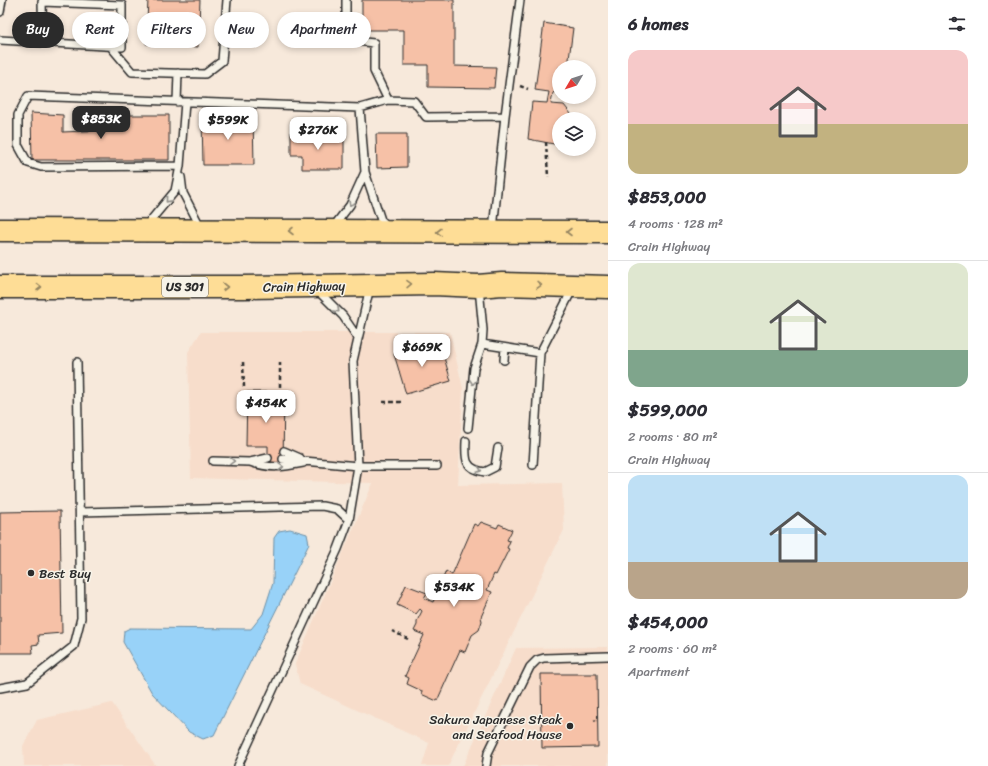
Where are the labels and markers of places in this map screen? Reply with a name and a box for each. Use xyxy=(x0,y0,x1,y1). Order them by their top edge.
pin: $853K xyxy=(73,106,129,140)
pin: $599K xyxy=(200,107,256,141)
pin: $276K xyxy=(290,117,346,151)
pin: $669K xyxy=(394,334,450,368)
pin: $454K xyxy=(238,390,294,424)
place label: Best Buy xyxy=(39,562,91,585)
marker: Best Buy xyxy=(26,568,36,578)
pin: $534K xyxy=(426,574,482,608)
place label: Sakura Japanese Steak and Seafood House xyxy=(429,708,562,746)
marker: Sakura Japanese Steak and Seafood House xyxy=(565,721,575,731)

